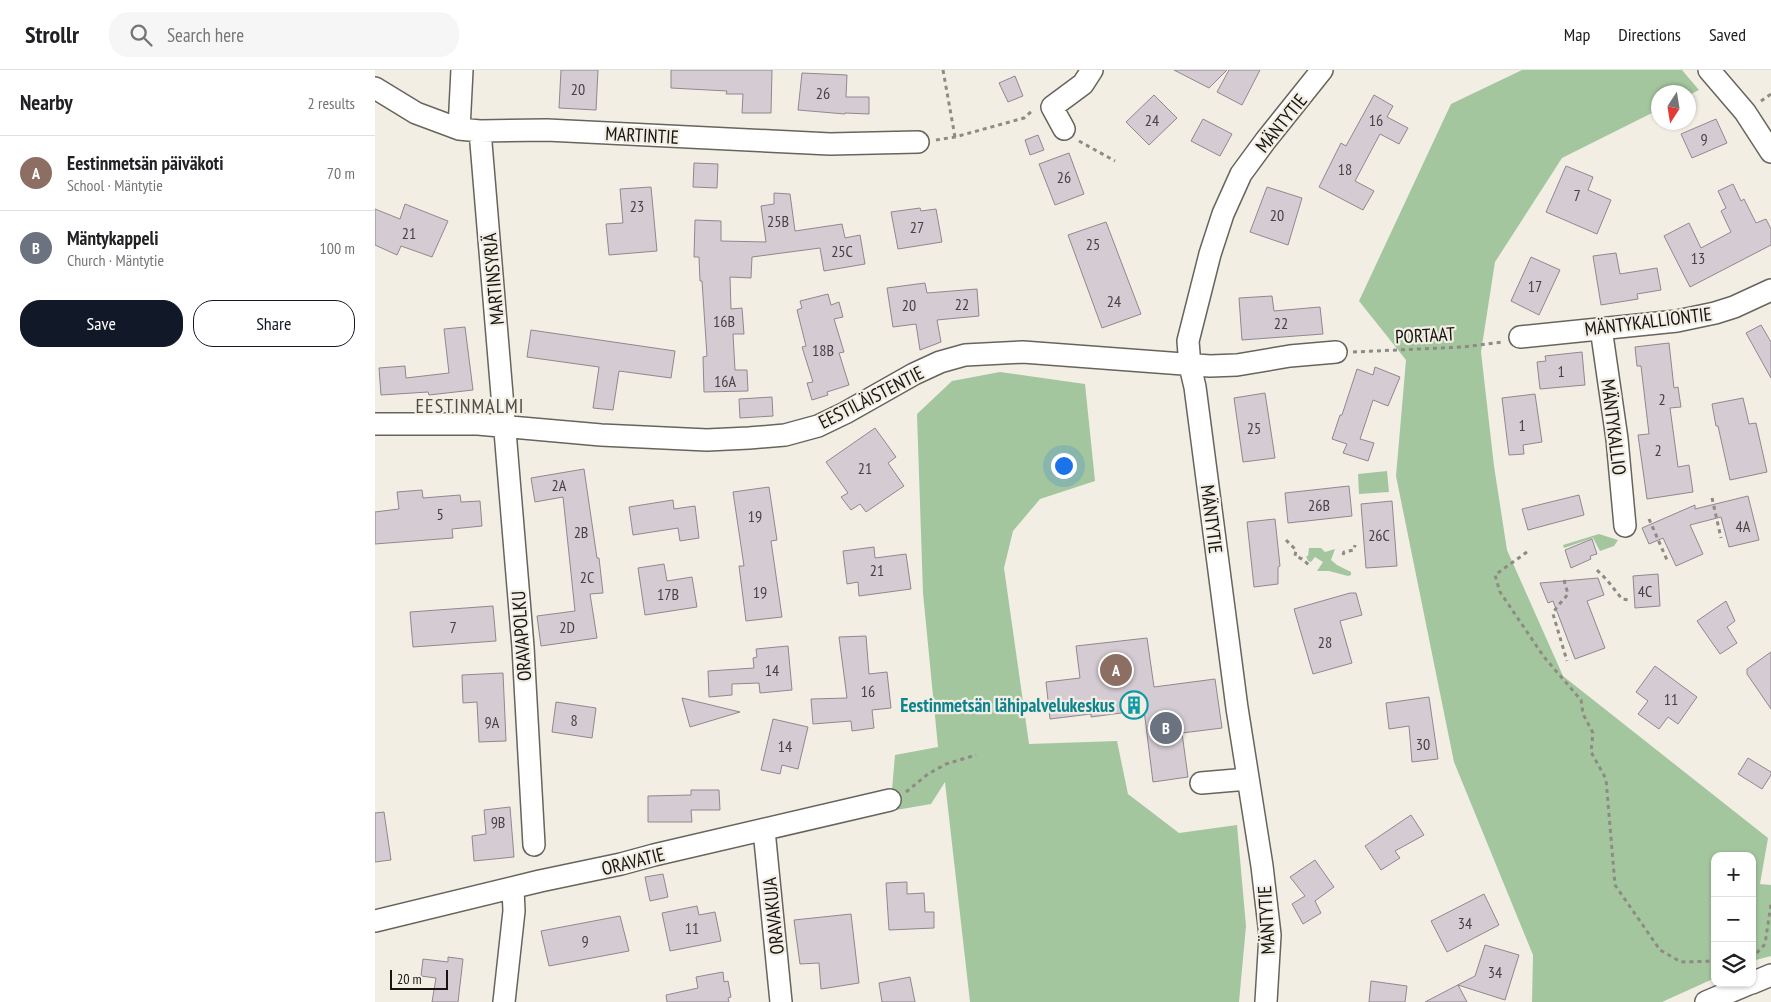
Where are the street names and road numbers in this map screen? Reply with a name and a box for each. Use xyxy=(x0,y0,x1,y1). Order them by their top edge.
street label: MÄNTYTIE xyxy=(1250,89,1312,157)
street label: MARTINTIE xyxy=(605,121,679,149)
street label: MARTINSYRJÄ xyxy=(477,232,509,326)
street label: MÄNTYKALLIONTIE xyxy=(1583,301,1713,341)
street label: PORTAAT xyxy=(1394,321,1456,349)
street label: EESTILÄISTENTIE xyxy=(814,360,928,434)
street label: MÄNTYKALLIO xyxy=(1596,378,1632,476)
street label: MÄNTYTIE xyxy=(1196,483,1228,555)
street label: ORAVAPOLKU xyxy=(506,590,536,682)
street label: ORAVATIE xyxy=(599,842,667,880)
street label: ORAVAKUJA xyxy=(757,876,789,956)
street label: MÄNTYTIE xyxy=(1252,885,1280,955)

